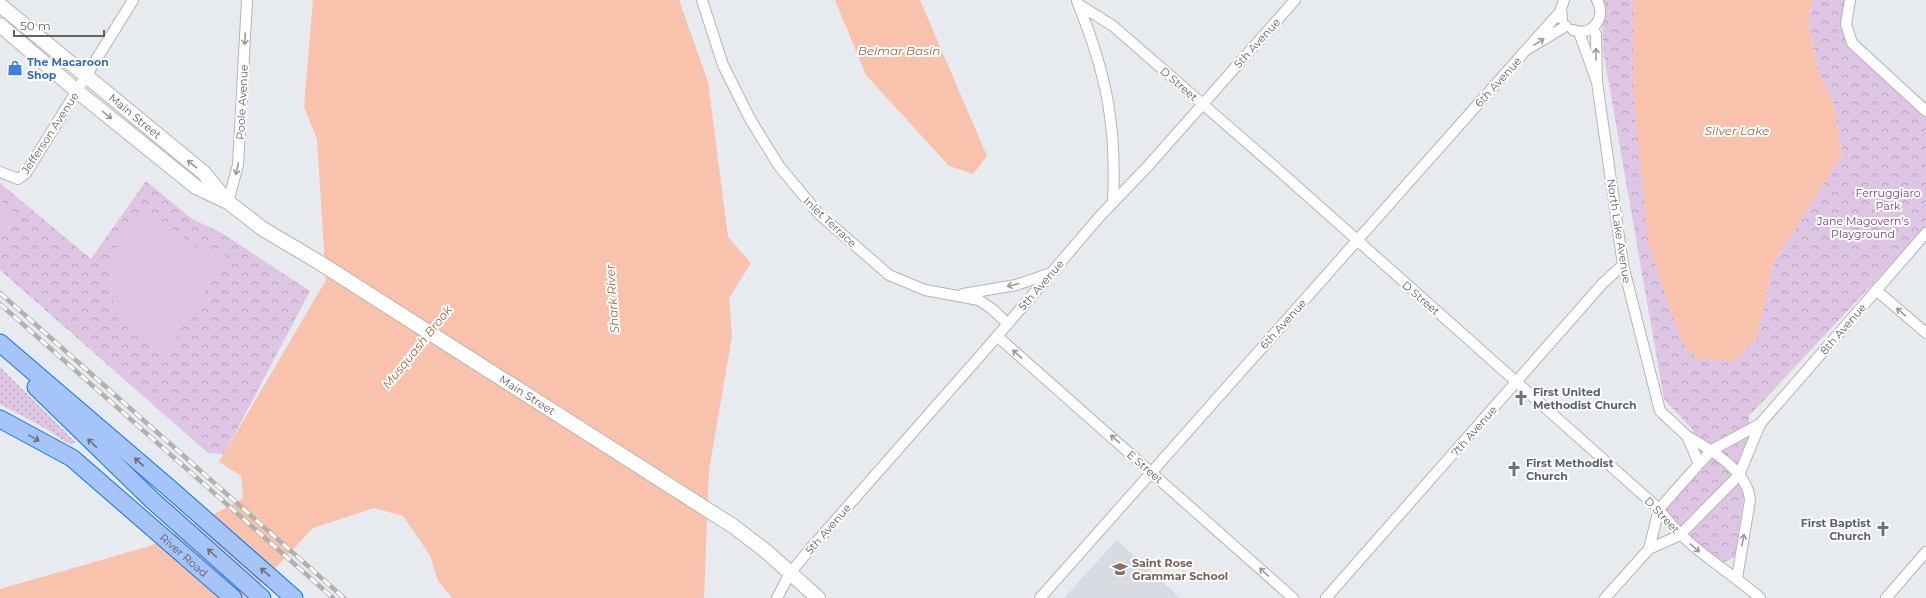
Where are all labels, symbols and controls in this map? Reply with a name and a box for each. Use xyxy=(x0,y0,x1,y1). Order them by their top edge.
scale bar xyxy=(14,12,104,38)
street label: 5th Avenue xyxy=(1231,15,1283,71)
text: 50 m xyxy=(20,18,51,33)
one-way arrow xyxy=(241,32,249,45)
one-way arrow xyxy=(1533,38,1545,46)
water label: Belmar Basin xyxy=(858,43,940,58)
one-way arrow xyxy=(1593,48,1600,61)
street label: 6th Avenue xyxy=(1472,54,1525,110)
place label: The Macaroon Shop xyxy=(27,55,109,82)
shop icon: The Macaroon Shop xyxy=(6,59,24,77)
street label: Poole Avenue xyxy=(233,64,251,140)
street label: D Street xyxy=(1157,64,1201,104)
street label: Jefferson Avenue xyxy=(18,89,82,177)
street label: Main Street xyxy=(106,91,164,142)
one-way arrow xyxy=(102,111,113,120)
water label: Silver Lake xyxy=(1705,123,1769,138)
one-way arrow xyxy=(186,159,197,168)
one-way arrow xyxy=(232,162,240,175)
street label: North Lake Avenue xyxy=(1604,178,1634,285)
park label: Ferruggiaro Park xyxy=(1855,186,1921,213)
street label: Inlet Terrace xyxy=(801,194,860,250)
park label: Jane Magovern's Playground xyxy=(1816,214,1910,241)
street label: 5th Avenue xyxy=(1015,257,1067,313)
water label: Shark River xyxy=(602,264,622,334)
street label: D Street xyxy=(1399,278,1443,318)
one-way arrow xyxy=(1007,282,1020,289)
street label: 6th Avenue xyxy=(1257,296,1310,352)
street label: 8th Avenue xyxy=(1817,300,1869,357)
water label: Musquash Brook xyxy=(379,302,456,392)
one-way arrow xyxy=(1896,307,1907,316)
one-way arrow xyxy=(1012,349,1022,358)
street label: Main Street xyxy=(497,372,558,418)
place label: First United Methodist Church xyxy=(1533,385,1637,412)
church icon: First United Methodist Church xyxy=(1512,389,1530,407)
street label: 7th Avenue xyxy=(1448,403,1500,459)
one-way arrow xyxy=(28,434,40,442)
one-way arrow xyxy=(1109,435,1120,444)
one-way arrow xyxy=(87,438,97,448)
street label: E Street xyxy=(1124,447,1166,487)
place label: First Methodist Church xyxy=(1526,456,1614,483)
one-way arrow xyxy=(133,457,144,466)
church icon: First Methodist Church xyxy=(1505,460,1523,478)
street label: D Street xyxy=(1641,494,1683,537)
street label: 5th Avenue xyxy=(802,501,854,557)
place label: First Baptist Church xyxy=(1801,516,1871,543)
church icon: First Baptist Church xyxy=(1874,520,1892,538)
street label: River Road xyxy=(157,530,211,580)
one-way arrow xyxy=(1739,534,1747,547)
one-way arrow xyxy=(1690,543,1700,552)
one-way arrow xyxy=(207,549,218,558)
place label: Saint Rose Grammar School xyxy=(1132,556,1228,583)
school or university icon: Saint Rose Grammar School xyxy=(1111,560,1129,578)
one-way arrow xyxy=(1259,567,1269,577)
one-way arrow xyxy=(259,568,270,577)

